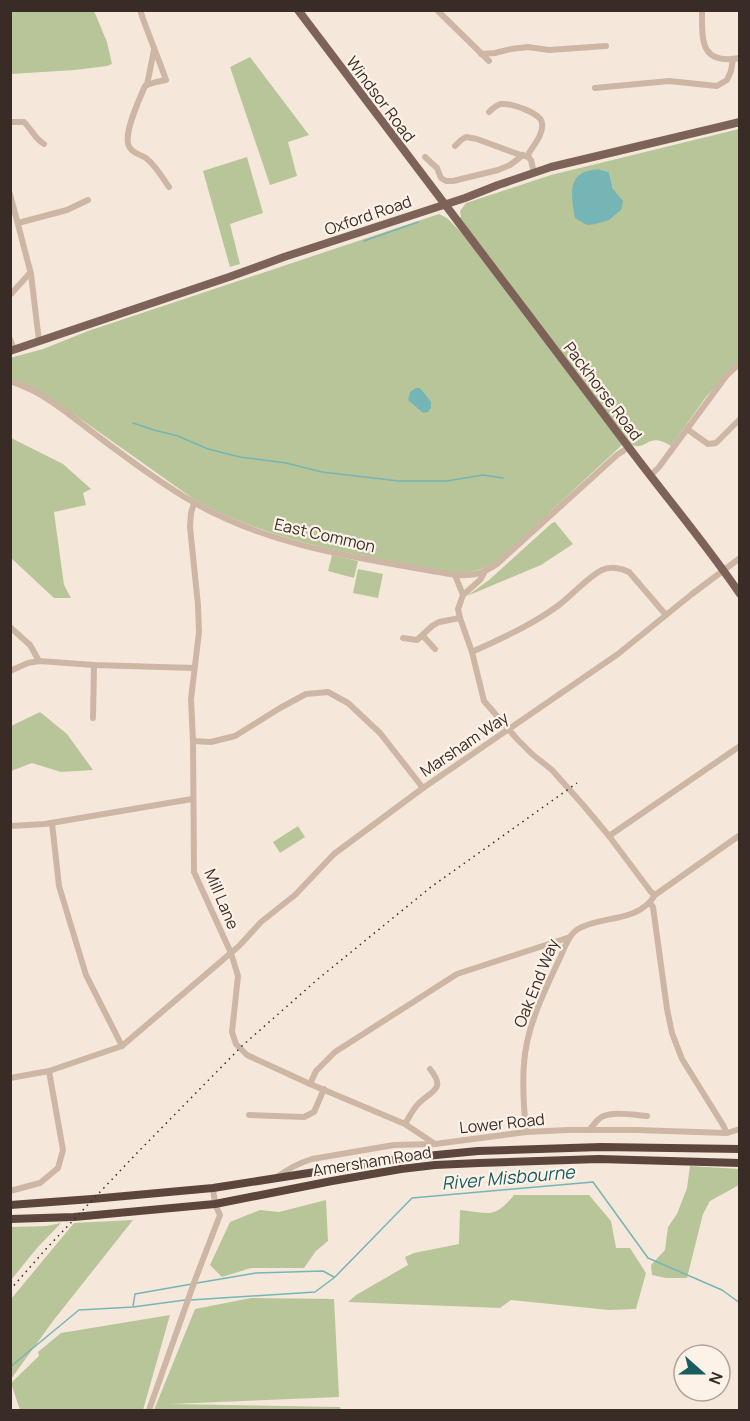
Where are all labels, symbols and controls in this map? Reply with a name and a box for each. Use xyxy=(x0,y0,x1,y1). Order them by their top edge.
street label: Windsor Road xyxy=(341,52,421,146)
street label: Oxford Road xyxy=(322,190,414,240)
street label: Packhorse Road xyxy=(559,337,647,445)
street label: East Common xyxy=(272,513,378,557)
street label: Marsham Way xyxy=(415,706,513,782)
street label: Mill Lane xyxy=(199,865,245,933)
street label: Oak End Way xyxy=(508,935,564,1031)
street label: Lower Road xyxy=(458,1108,546,1138)
street label: Amersham Road xyxy=(311,1141,433,1181)
water label: River Misbourne xyxy=(441,1159,577,1195)
north arrow xyxy=(672,1343,732,1403)
text: N xyxy=(704,1369,728,1388)

